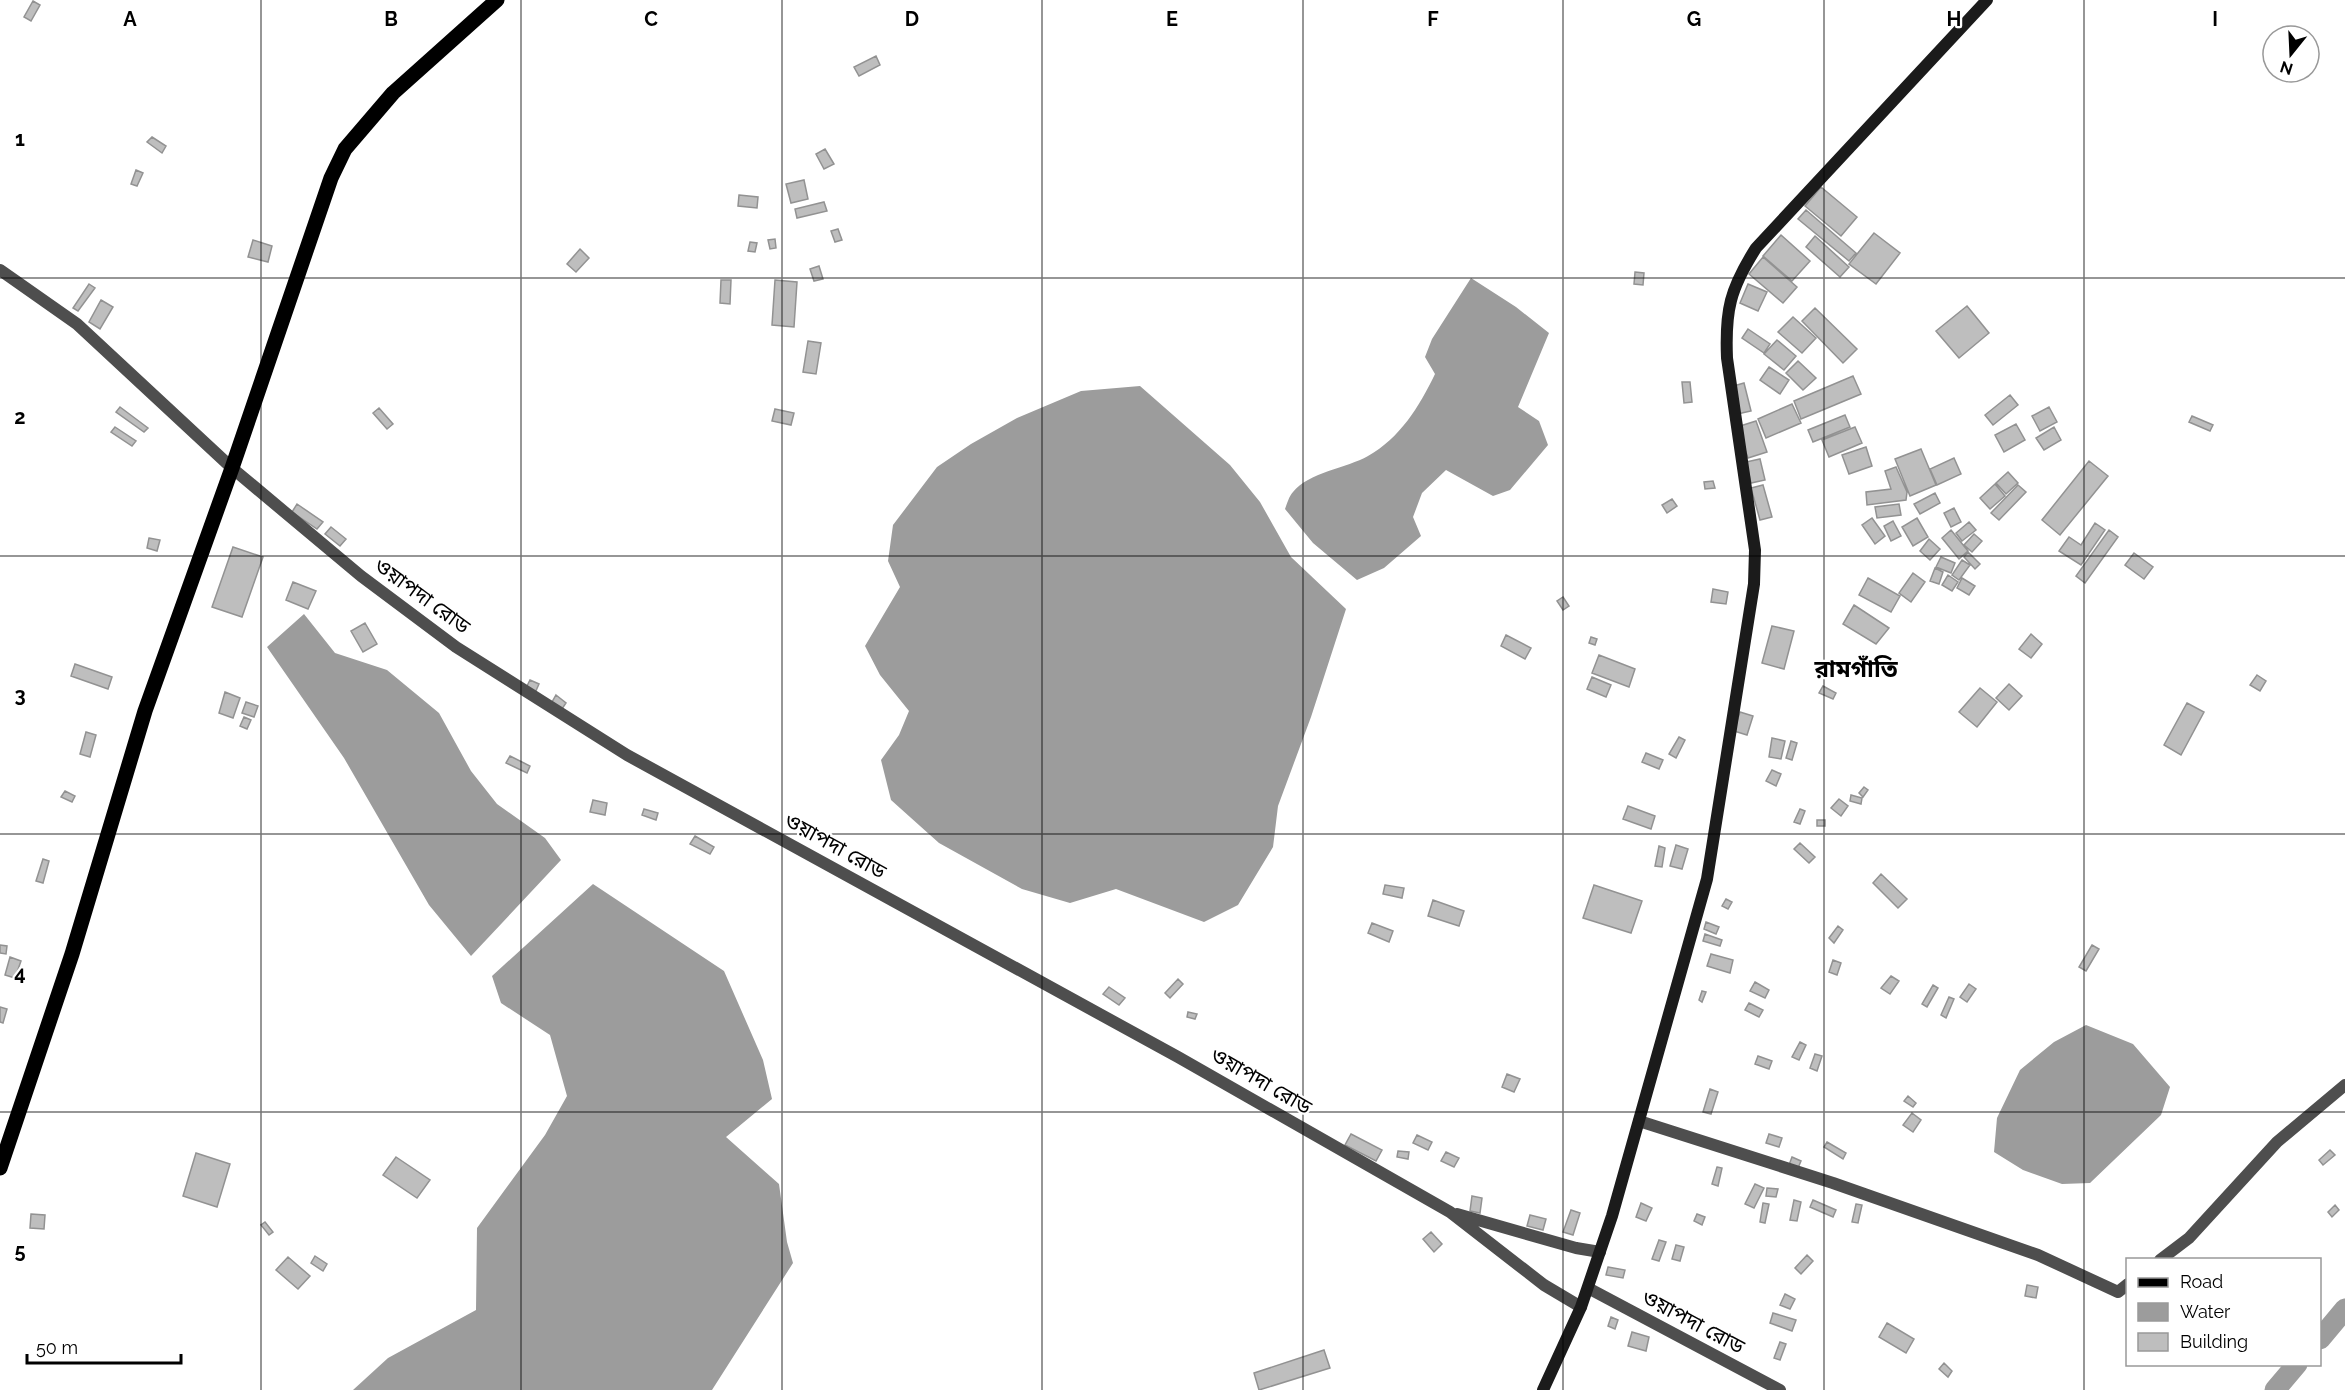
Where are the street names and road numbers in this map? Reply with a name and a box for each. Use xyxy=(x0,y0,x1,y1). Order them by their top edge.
street label: ওয়াপদা রোড xyxy=(369,552,476,639)
street label: ওয়াপদা রোড xyxy=(780,807,891,884)
street label: ওয়াপদা রোড xyxy=(1206,1042,1317,1120)
street label: ওয়াপদা রোড xyxy=(1638,1284,1750,1359)

